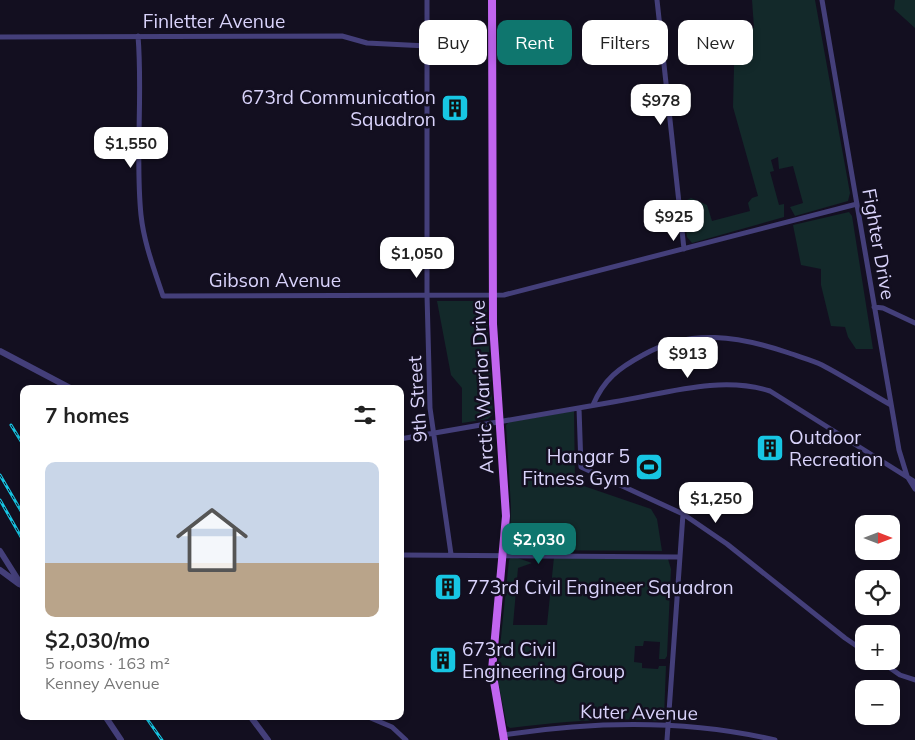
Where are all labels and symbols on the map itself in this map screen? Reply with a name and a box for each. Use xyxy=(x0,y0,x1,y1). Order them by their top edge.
street label: Finletter Avenue xyxy=(143,9,285,33)
pin: $978 xyxy=(631,84,691,126)
place label: 673rd Communication Squadron xyxy=(242,85,436,131)
building icon: 673rd Communication Squadron xyxy=(440,93,470,123)
pin: $1,550 xyxy=(90,126,172,169)
street label: Fighter Drive xyxy=(857,187,901,301)
pin: $925 xyxy=(644,200,704,242)
pin: $1,050 xyxy=(376,236,458,279)
street label: Gibson Avenue xyxy=(209,268,341,292)
street label: Arctic Warrior Drive xyxy=(465,299,499,475)
pin: $913 xyxy=(658,336,718,379)
street label: 9th Street xyxy=(402,355,432,443)
place label: Outdoor Recreation xyxy=(789,425,883,471)
building icon: Outdoor Recreation xyxy=(755,433,785,463)
place label: Hangar 5 Fitness Gym xyxy=(522,444,630,490)
sports icon: Hangar 5 Fitness Gym xyxy=(634,452,664,482)
pin: $1,250 xyxy=(675,482,757,524)
north arrow xyxy=(855,515,900,560)
pin: $2,030 xyxy=(498,522,580,565)
building icon: 773rd Civil Engineer Squadron xyxy=(433,572,463,602)
place label: 773rd Civil Engineer Squadron xyxy=(467,575,734,599)
place label: 673rd Civil Engineering Group xyxy=(462,637,625,683)
building icon: 673rd Civil Engineering Group xyxy=(428,645,458,675)
street label: Kuter Avenue xyxy=(580,699,698,725)

